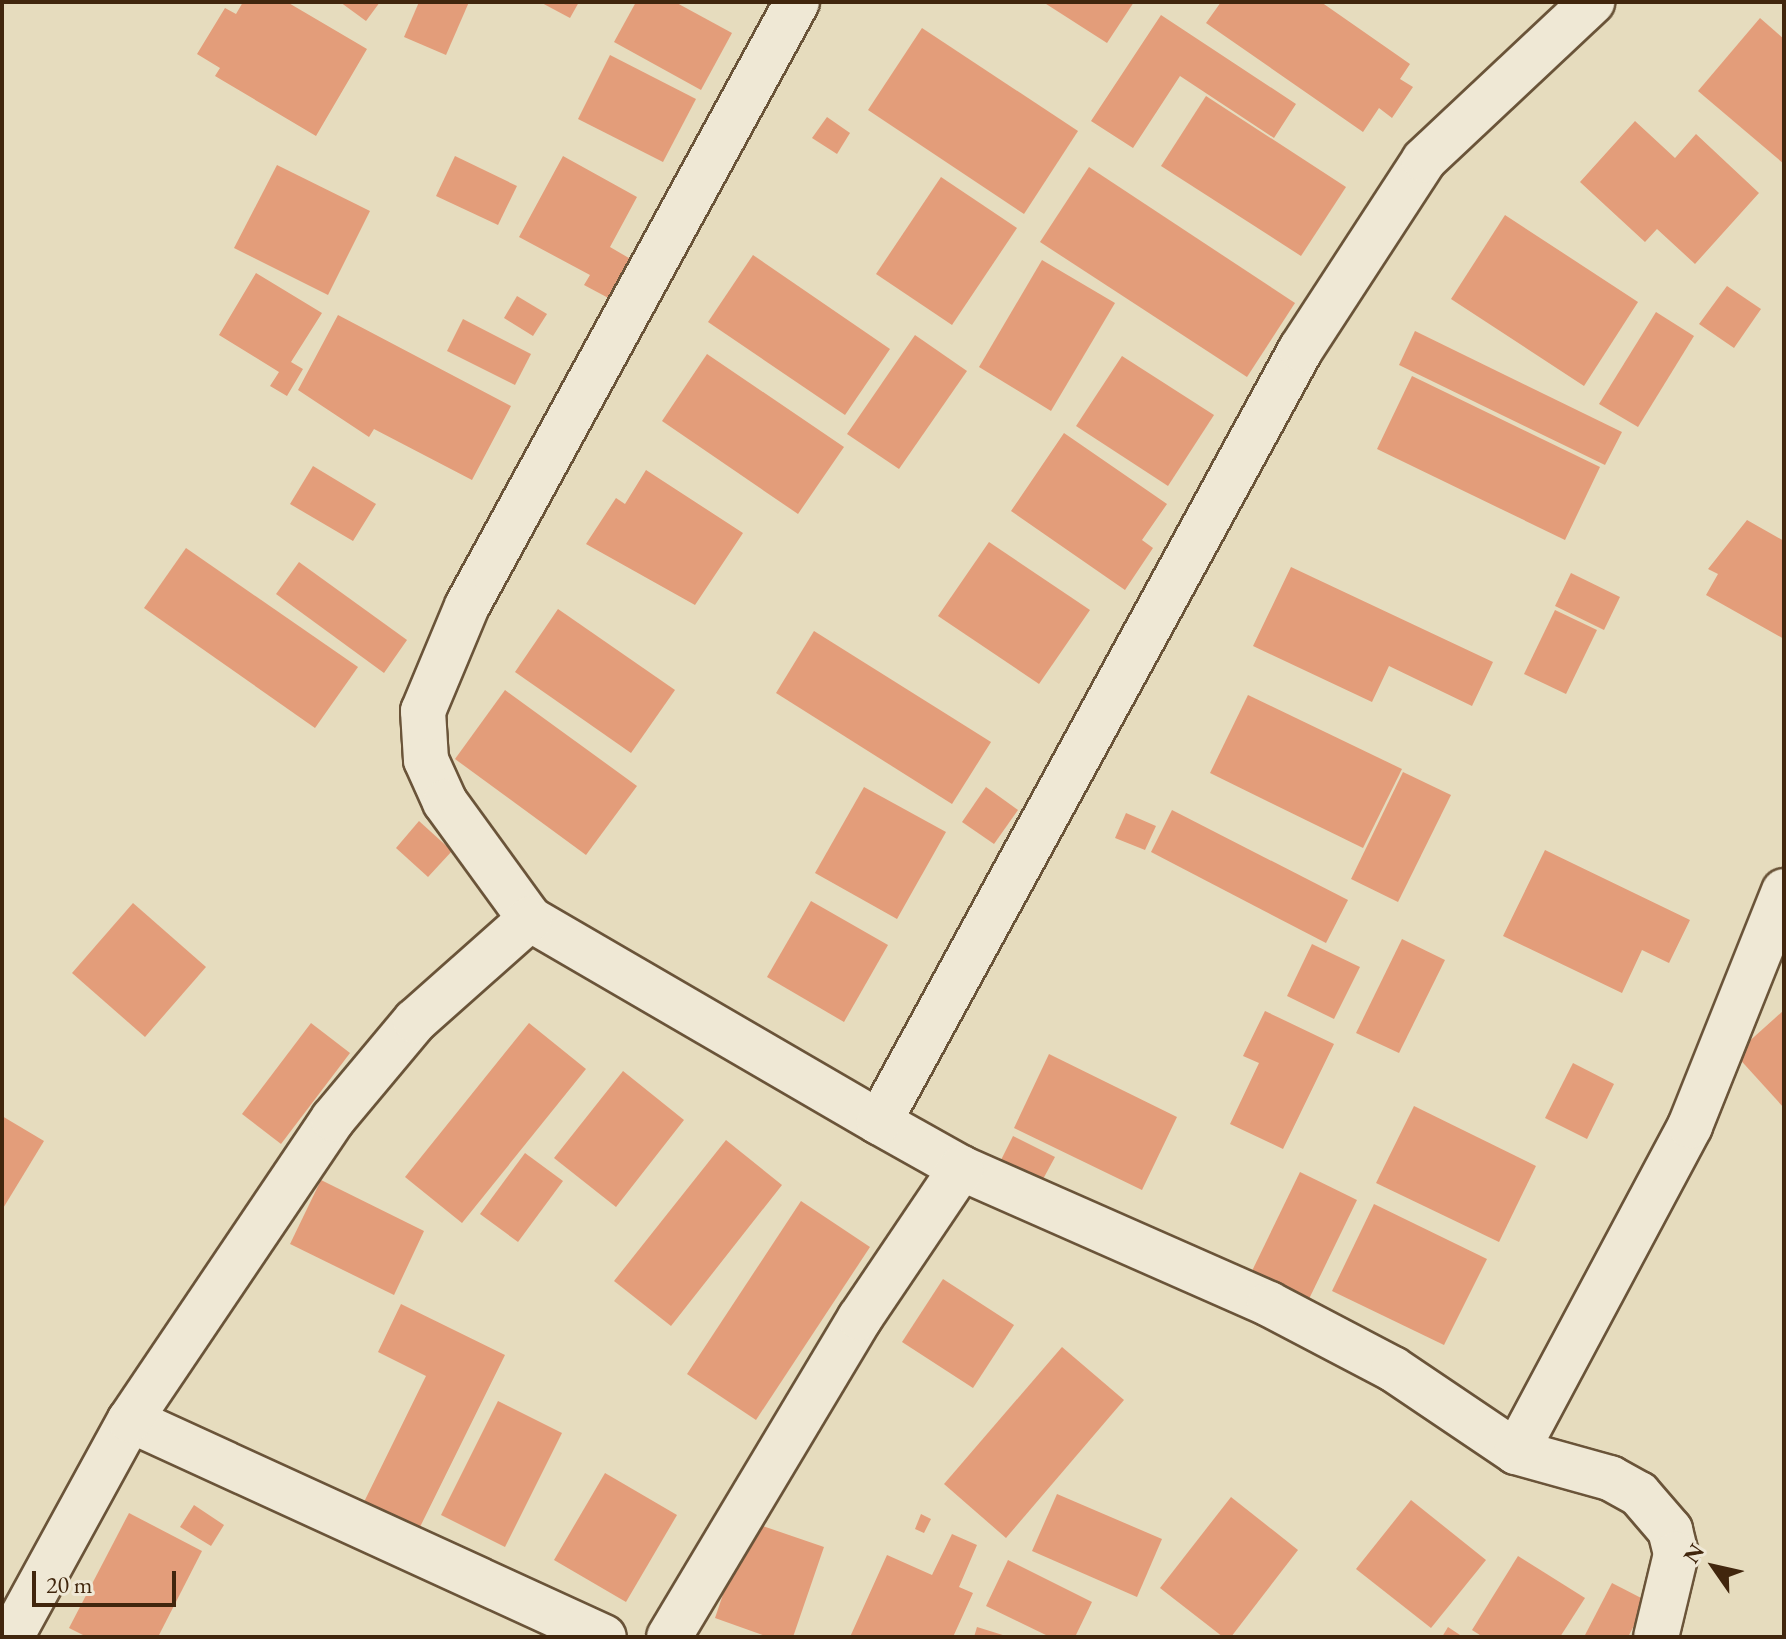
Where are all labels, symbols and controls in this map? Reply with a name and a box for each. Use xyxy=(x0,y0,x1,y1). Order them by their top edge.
north arrow xyxy=(1674,1527,1754,1607)
text: N xyxy=(1677,1538,1711,1569)
scale bar xyxy=(36,1555,180,1605)
text: 20 m xyxy=(46,1569,93,1600)

